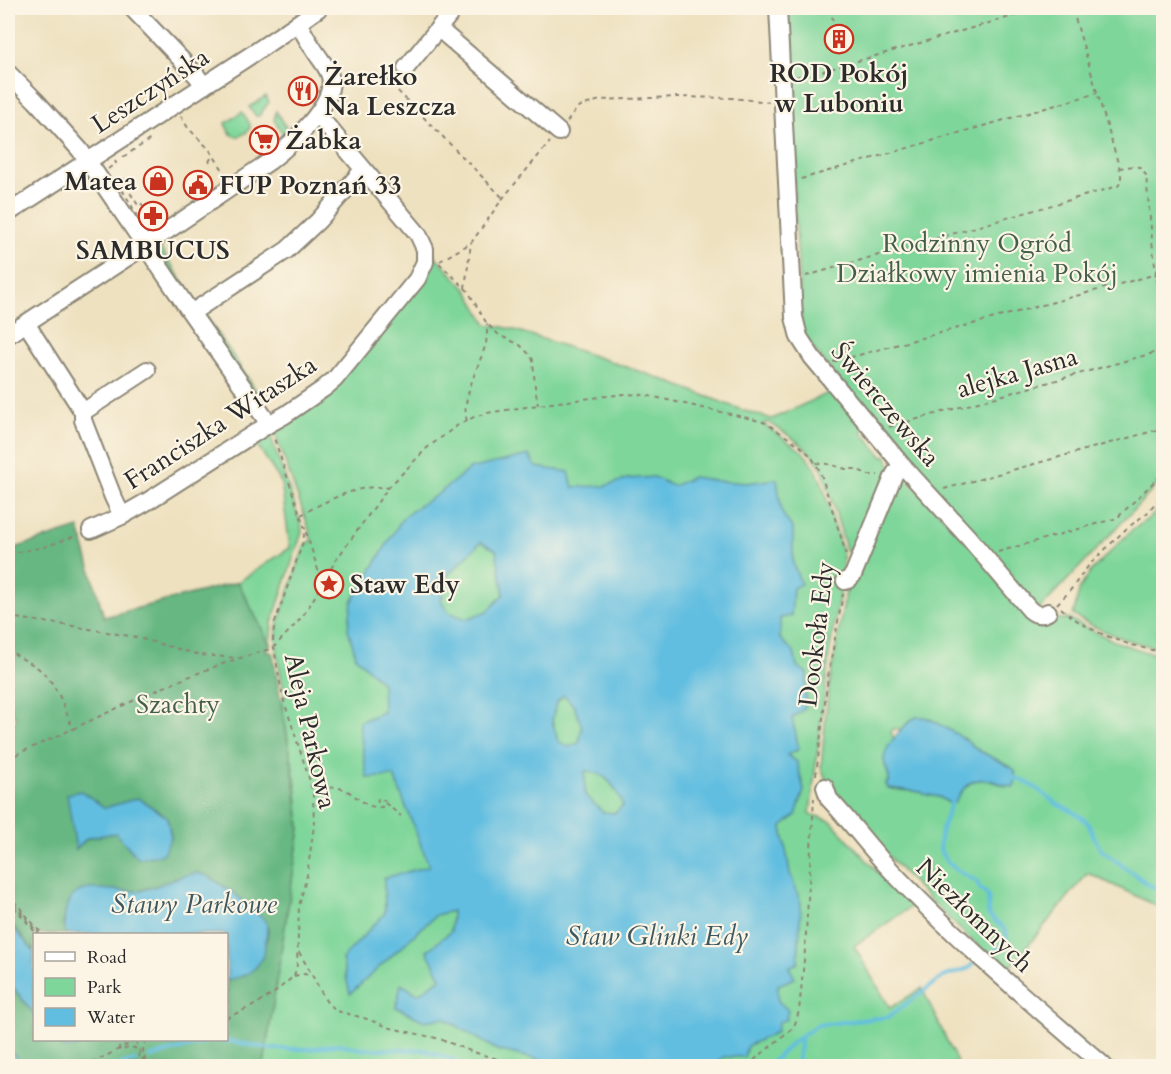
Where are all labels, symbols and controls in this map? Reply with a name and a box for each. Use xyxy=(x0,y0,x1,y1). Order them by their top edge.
building icon: ROD Pokój w Luboniu xyxy=(823,23,855,55)
street label: Leszczyńska xyxy=(85,39,216,142)
place label: ROD Pokój w Luboniu xyxy=(769,56,909,121)
place label: Żarełko Na Leszcza xyxy=(324,59,456,124)
restaurant icon: Żarełko Na Leszcza xyxy=(287,75,319,107)
place label: Żabka xyxy=(285,123,362,158)
supermarket icon: Żabka xyxy=(248,124,280,156)
place label: Matea xyxy=(64,164,137,199)
shop icon: Matea xyxy=(142,165,174,197)
place label: FUP Poznań 33 xyxy=(219,168,402,203)
public building icon: FUP Poznań 33 xyxy=(182,169,214,201)
pharmacy icon: SAMBUCUS xyxy=(137,200,169,232)
park label: Rodzinny Ogród Działkowy imienia Pokój xyxy=(836,226,1118,291)
place label: SAMBUCUS xyxy=(76,233,230,268)
street label: Świerczewska xyxy=(823,335,948,474)
street label: alejka Jasna xyxy=(953,339,1081,406)
street label: Franciszka Witaszka xyxy=(117,347,323,498)
street label: Dookoła Edy xyxy=(790,559,843,709)
place label: Staw Edy xyxy=(350,567,460,602)
place icon: Staw Edy xyxy=(313,568,345,600)
street label: Aleja Parkowa xyxy=(276,650,345,812)
park label: Szachty xyxy=(136,687,220,722)
street label: Niezłomnych xyxy=(908,850,1041,980)
water label: Stawy Parkowe xyxy=(111,886,278,923)
water label: Staw Glinki Edy xyxy=(566,918,748,955)
legend xyxy=(33,933,228,1041)
text: Road xyxy=(87,945,127,970)
text: Park xyxy=(87,975,122,1000)
text: Water xyxy=(86,1005,136,1030)

